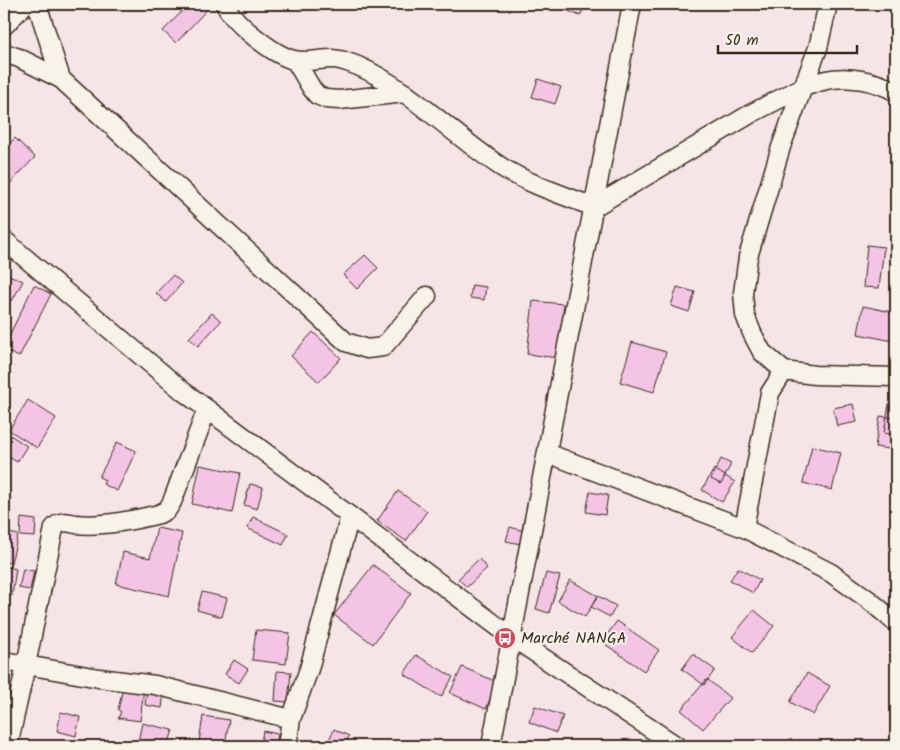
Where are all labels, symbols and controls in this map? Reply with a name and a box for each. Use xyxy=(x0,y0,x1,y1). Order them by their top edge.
scale bar xyxy=(718,22,856,54)
text: 50 m xyxy=(725,29,759,53)
bus stop icon: Marché NANGA xyxy=(493,626,517,650)
place label: Marché NANGA xyxy=(521,626,627,651)

